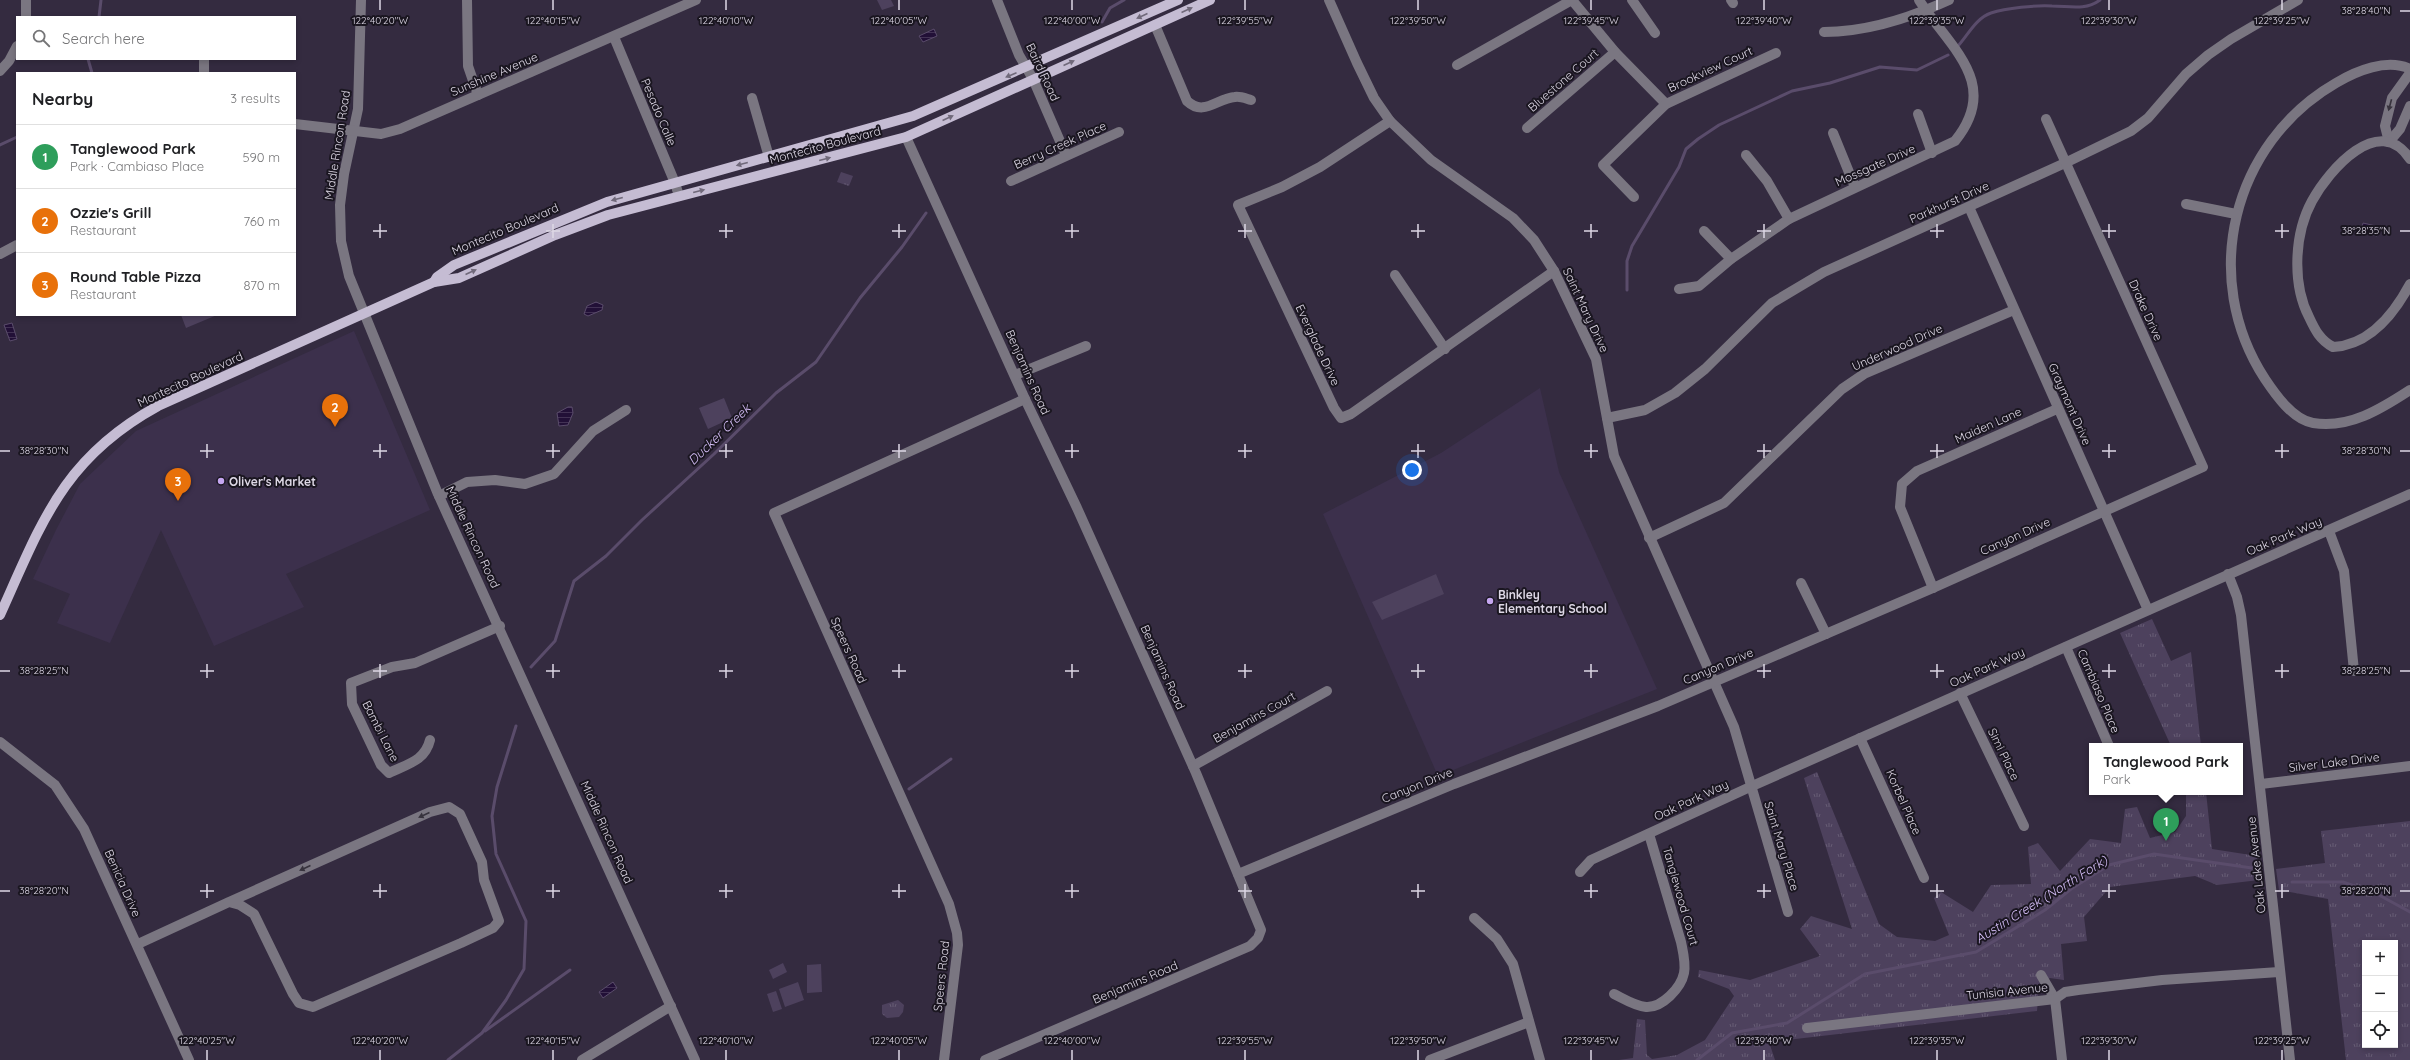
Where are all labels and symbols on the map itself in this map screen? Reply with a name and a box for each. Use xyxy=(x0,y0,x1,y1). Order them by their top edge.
text: 38°28'40"N xyxy=(2341,4,2391,17)
one-way arrow xyxy=(1182,7,1193,13)
one-way arrow xyxy=(1137,13,1148,19)
text: 122°40'20"W xyxy=(352,14,408,27)
text: 122°40'15"W xyxy=(526,14,580,27)
text: 122°40'10"W xyxy=(699,14,754,27)
text: 122°40'05"W xyxy=(871,14,927,27)
text: 122°40'00"W xyxy=(1044,14,1101,27)
text: 122°39'55"W xyxy=(1217,14,1273,27)
text: 122°39'50"W xyxy=(1390,14,1446,27)
text: 122°39'45"W xyxy=(1563,14,1619,27)
text: 122°39'40"W xyxy=(1736,14,1792,27)
text: 122°39'35"W xyxy=(1909,14,1965,27)
text: 122°39'30"W xyxy=(2081,14,2137,27)
text: 122°39'25"W xyxy=(2254,14,2310,27)
street label: Baird Road xyxy=(1023,41,1063,103)
street label: Brookview Court xyxy=(1665,43,1755,95)
street label: Bluestone Court xyxy=(1525,45,1601,115)
street label: Sunshine Avenue xyxy=(448,49,540,99)
one-way arrow xyxy=(1063,60,1074,66)
one-way arrow xyxy=(1005,71,1017,78)
street label: Pesado Calle xyxy=(638,76,680,148)
street label: Middle Rincon Road xyxy=(321,89,353,201)
one-way arrow xyxy=(2387,99,2393,111)
one-way arrow xyxy=(942,115,953,121)
street label: Berry Creek Place xyxy=(1011,118,1109,172)
street label: Montecito Boulevard xyxy=(768,123,882,167)
street label: Mossgate Drive xyxy=(1833,141,1918,189)
one-way arrow xyxy=(819,156,831,162)
one-way arrow xyxy=(736,162,749,168)
street label: Parkhurst Drive xyxy=(1907,178,1991,226)
one-way arrow xyxy=(693,188,705,194)
one-way arrow xyxy=(611,196,623,202)
street label: Montecito Boulevard xyxy=(449,200,561,258)
text: 38°28'35"N xyxy=(2342,224,2390,237)
street label: Saint Mary Drive xyxy=(1560,265,1612,355)
one-way arrow xyxy=(466,269,478,275)
street label: Drake Drive xyxy=(2126,277,2166,343)
street label: Everglade Drive xyxy=(1293,302,1343,388)
street label: Underwood Drive xyxy=(1849,320,1945,374)
street label: Benjamins Road xyxy=(1003,327,1053,417)
street label: Montecito Boulevard xyxy=(135,348,245,410)
street label: Graymont Drive xyxy=(2045,361,2095,448)
pin: 2 xyxy=(322,394,348,427)
water label: Ducker Creek xyxy=(684,399,754,468)
street label: Maiden Lane xyxy=(1952,404,2024,446)
text: 38°28'30"N xyxy=(19,444,69,457)
text: 38°28'30"N xyxy=(2341,444,2391,457)
your location xyxy=(1402,460,1422,480)
pin: 3 xyxy=(165,468,191,501)
place label: Oliver's Market xyxy=(229,474,316,489)
marker: Oliver's Market xyxy=(216,476,226,486)
street label: Middle Rincon Road xyxy=(443,484,503,590)
street label: Oak Park Way xyxy=(2244,513,2324,559)
street label: Canyon Drive xyxy=(1978,514,2053,558)
place label: Binkley Elementary School xyxy=(1498,587,1607,616)
marker: Binkley Elementary School xyxy=(1485,596,1495,606)
street label: Speers Road xyxy=(828,615,870,685)
street label: Benjamins Road xyxy=(1138,622,1188,712)
street label: Canyon Drive xyxy=(1681,644,1756,688)
street label: Oak Park Way xyxy=(1947,644,2027,690)
street label: Cambiaso Place xyxy=(2075,647,2123,735)
text: 38°28'25"N xyxy=(20,664,68,677)
text: 38°28'25"N xyxy=(2342,664,2390,677)
street label: Benjamins Court xyxy=(1210,688,1298,746)
street label: Bambi Lane xyxy=(359,698,403,764)
street label: Simi Place xyxy=(1985,725,2023,783)
street label: Silver Lake Drive xyxy=(2288,749,2381,775)
street label: Canyon Drive xyxy=(1379,764,1455,806)
street label: Korbel Place xyxy=(1883,767,1925,837)
street label: Oak Park Way xyxy=(1651,776,1731,824)
street label: Middle Rincon Road xyxy=(578,778,636,886)
street label: Saint Mary Place xyxy=(1761,799,1803,893)
pin: 1 xyxy=(2153,808,2179,841)
one-way arrow xyxy=(418,812,430,818)
street label: Oak Lake Avenue xyxy=(2243,816,2269,914)
street label: Tanglewood Court xyxy=(1660,845,1702,947)
street label: Benicia Drive xyxy=(101,847,145,919)
water label: Austin Creek (North Fork) xyxy=(1972,851,2111,946)
one-way arrow xyxy=(300,865,311,871)
text: 38°28'20"N xyxy=(19,884,69,897)
text: 38°28'20"N xyxy=(2341,884,2391,897)
street label: Speers Road xyxy=(930,940,952,1012)
street label: Benjamins Road xyxy=(1090,957,1180,1007)
street label: Tunisia Avenue xyxy=(1965,979,2049,1003)
text: 122°40'25"W xyxy=(179,1034,235,1047)
text: 122°40'20"W xyxy=(352,1034,408,1047)
text: 122°40'15"W xyxy=(526,1034,580,1047)
text: 122°40'10"W xyxy=(699,1034,754,1047)
text: 122°40'05"W xyxy=(871,1034,927,1047)
text: 122°40'00"W xyxy=(1044,1034,1101,1047)
text: 122°39'55"W xyxy=(1217,1034,1273,1047)
text: 122°39'50"W xyxy=(1390,1034,1446,1047)
text: 122°39'45"W xyxy=(1563,1034,1619,1047)
text: 122°39'40"W xyxy=(1736,1034,1792,1047)
text: 122°39'35"W xyxy=(1909,1034,1965,1047)
text: 122°39'30"W xyxy=(2081,1034,2137,1047)
text: 122°39'25"W xyxy=(2254,1034,2310,1047)

